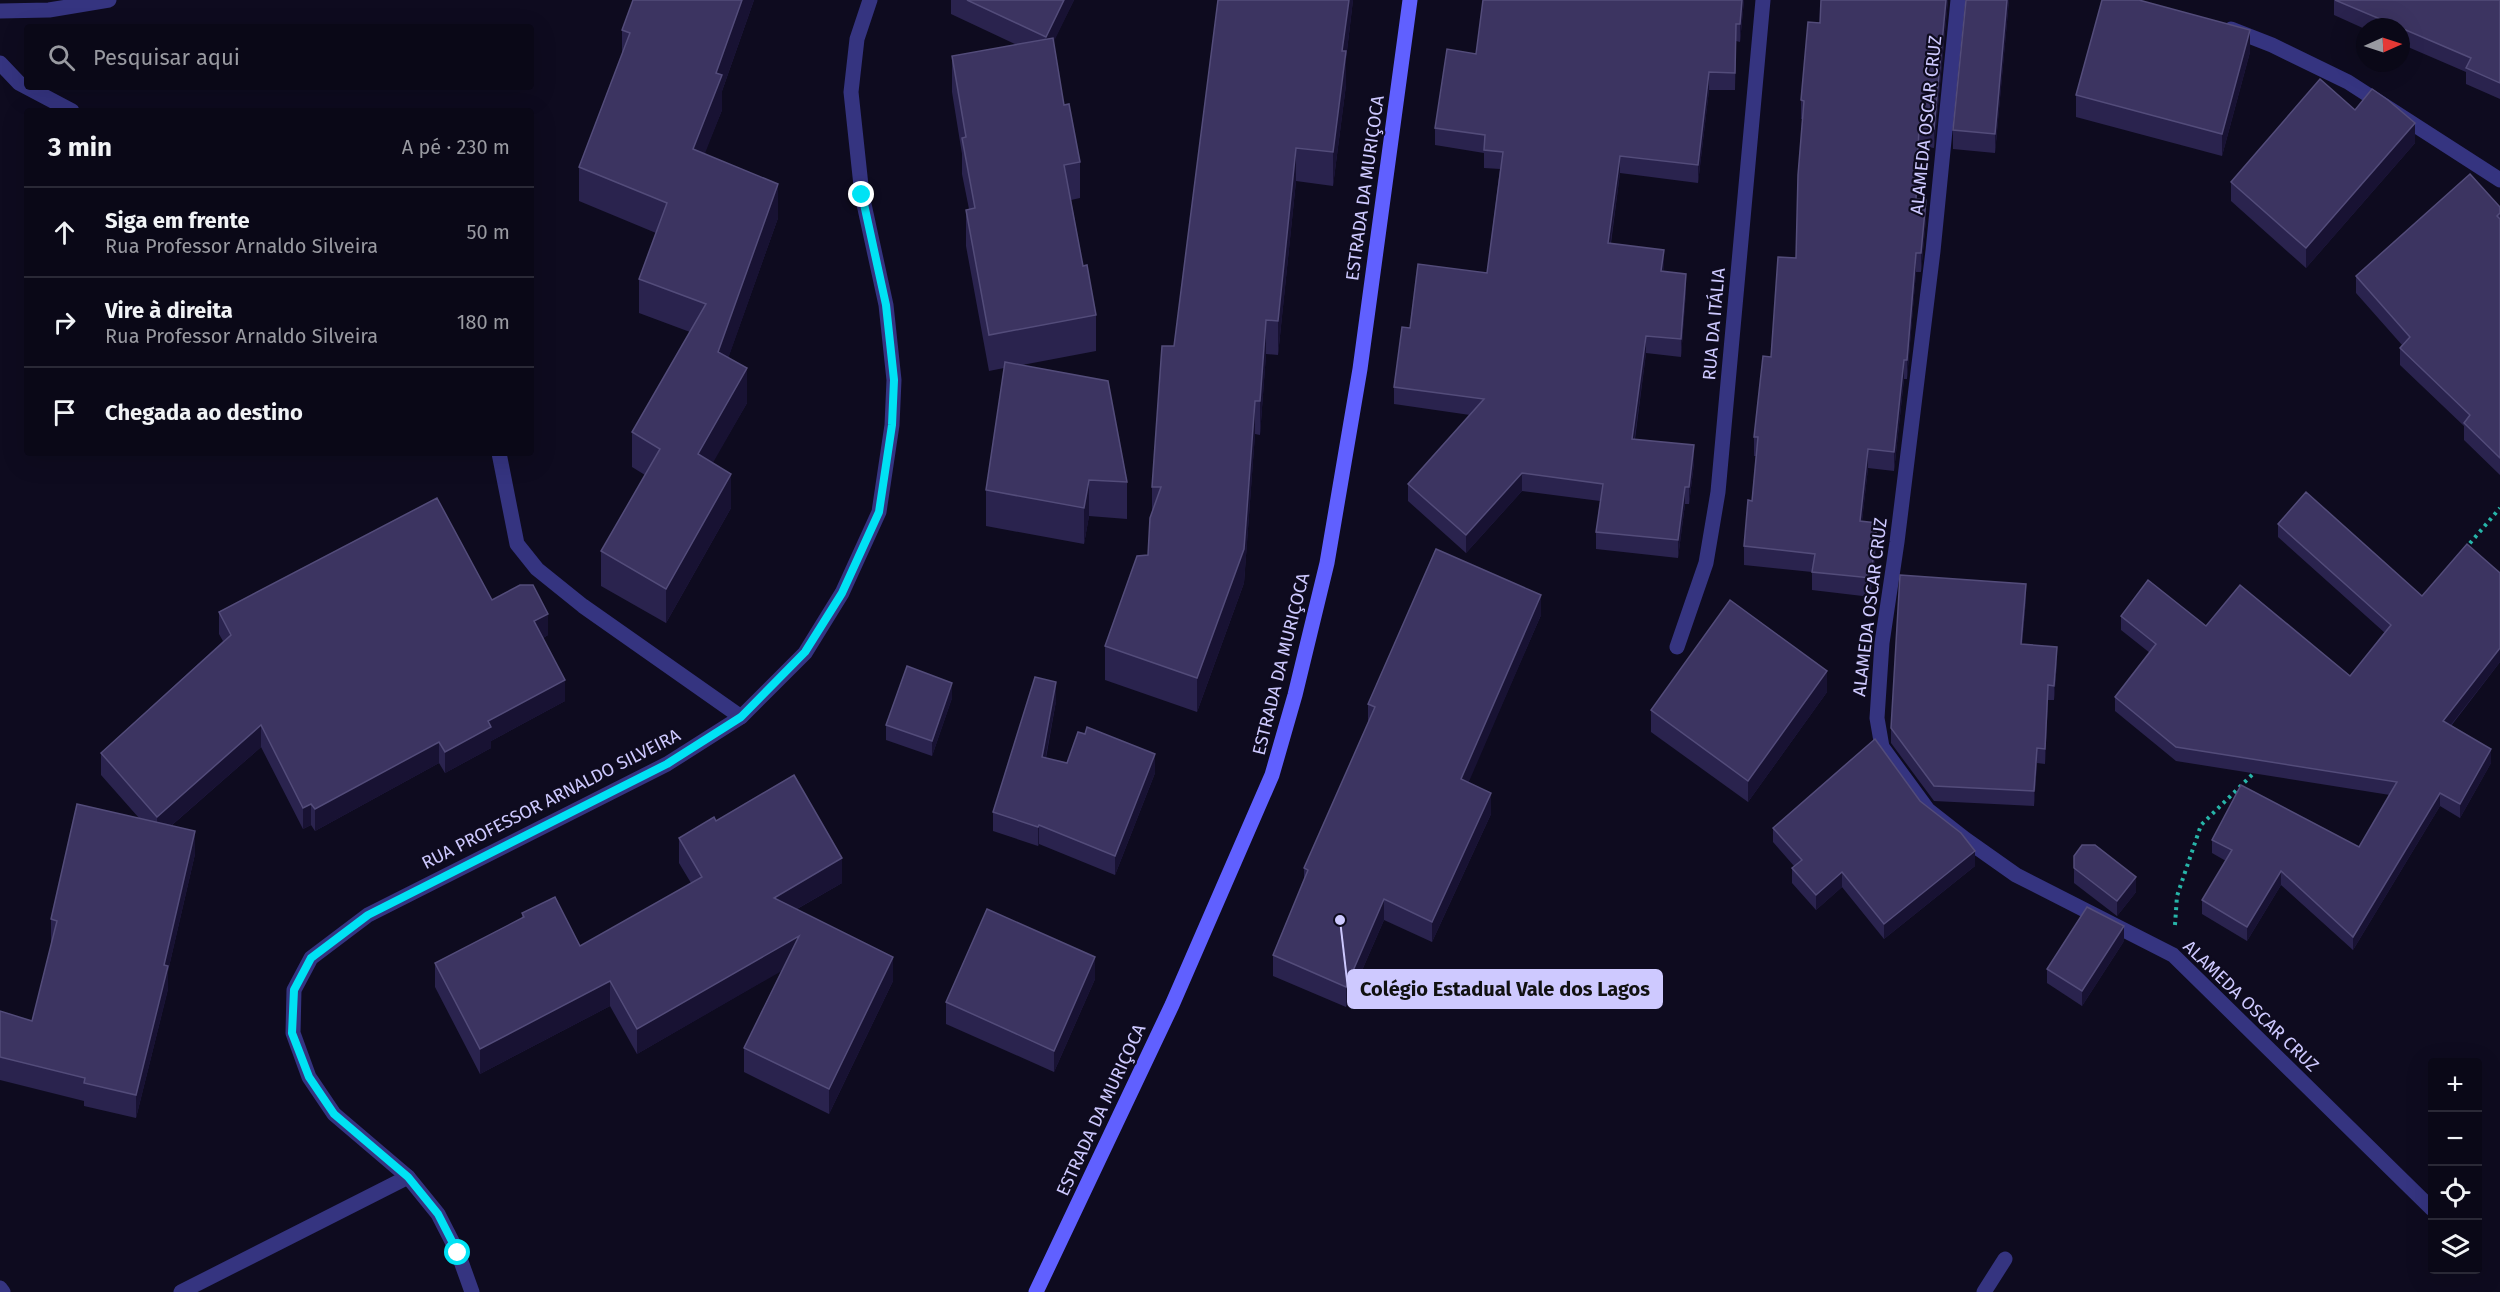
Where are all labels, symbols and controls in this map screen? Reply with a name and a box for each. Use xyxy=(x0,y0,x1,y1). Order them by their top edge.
north arrow xyxy=(2356,18,2410,72)
search box xyxy=(24,24,534,90)
street label: ALAMEDA OSCAR CRUZ xyxy=(1906,34,1946,216)
icon: search xyxy=(45,41,78,74)
text: Pesquisar aqui xyxy=(93,44,240,71)
street label: ESTRADA DA MURIÇOCA xyxy=(1341,93,1389,282)
text: 3 min xyxy=(48,132,112,163)
text: A pé · 230 m xyxy=(402,135,510,159)
route end xyxy=(848,181,874,207)
text: Siga em frente xyxy=(105,207,250,234)
icon: ahead xyxy=(48,216,81,249)
text: 50 m xyxy=(466,220,510,244)
text: Rua Professor Arnaldo Silveira xyxy=(105,234,378,258)
street label: RUA DA ITÁLIA xyxy=(1697,266,1730,381)
text: Vire à direita xyxy=(105,297,233,324)
icon: right xyxy=(48,306,81,339)
text: 180 m xyxy=(457,310,510,334)
text: Rua Professor Arnaldo Silveira xyxy=(105,324,378,348)
icon: arrive xyxy=(48,396,81,429)
text: Chegada ao destino xyxy=(105,399,303,426)
street label: ALAMEDA OSCAR CRUZ xyxy=(1848,516,1892,698)
street label: ESTRADA DA MURIÇOCA xyxy=(1248,570,1314,757)
street label: RUA PROFESSOR ARNALDO SILVEIRA xyxy=(418,724,685,874)
street label: ALAMEDA OSCAR CRUZ xyxy=(2179,936,2323,1076)
callout: Colégio Estadual Vale dos Lagos xyxy=(1348,970,1662,1008)
text: Colégio Estadual Vale dos Lagos xyxy=(1360,977,1650,1001)
street label: ESTRADA DA MURIÇOCA xyxy=(1052,1020,1151,1199)
map controls xyxy=(2428,1058,2482,1274)
button: + xyxy=(2428,1058,2482,1112)
button: − xyxy=(2428,1112,2482,1166)
button: locate xyxy=(2428,1166,2482,1220)
button: layers xyxy=(2428,1220,2482,1274)
route start xyxy=(444,1239,470,1265)

